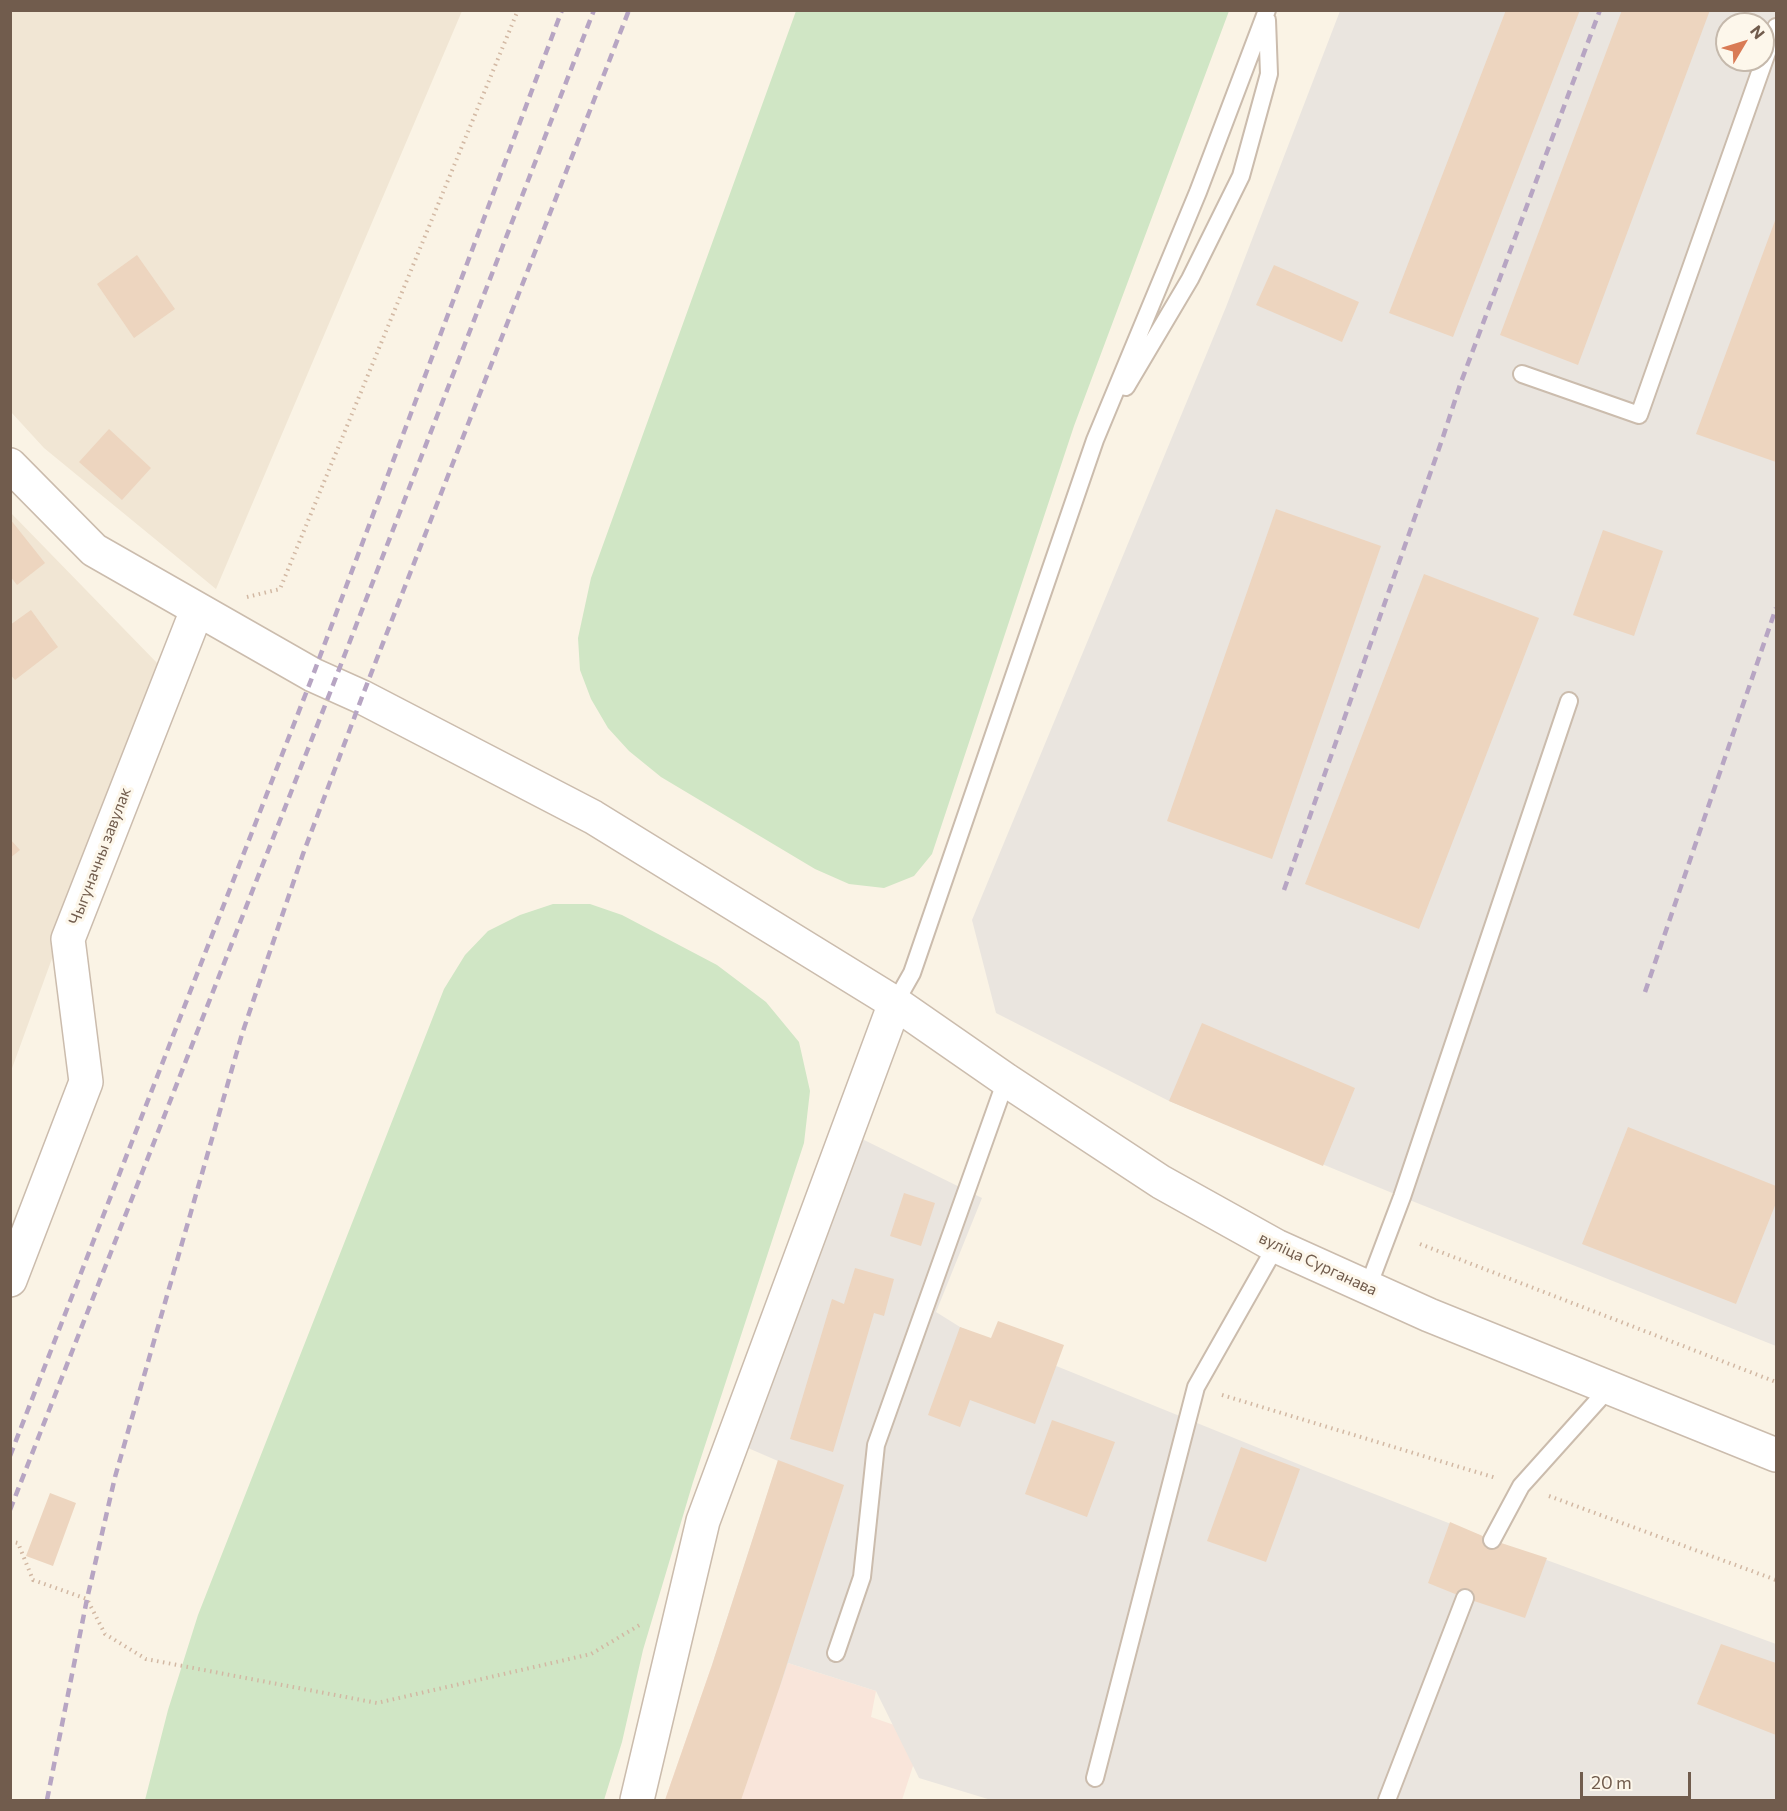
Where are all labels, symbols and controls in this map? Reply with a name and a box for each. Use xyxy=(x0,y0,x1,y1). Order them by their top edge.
north arrow xyxy=(1715,12,1775,72)
text: N xyxy=(1747,21,1769,42)
street label: Чыгуначны завулак xyxy=(65,785,135,927)
street label: вуліца Сурганава xyxy=(1256,1228,1380,1300)
scale bar xyxy=(1583,1760,1694,1798)
text: 20 m xyxy=(1591,1771,1632,1793)

